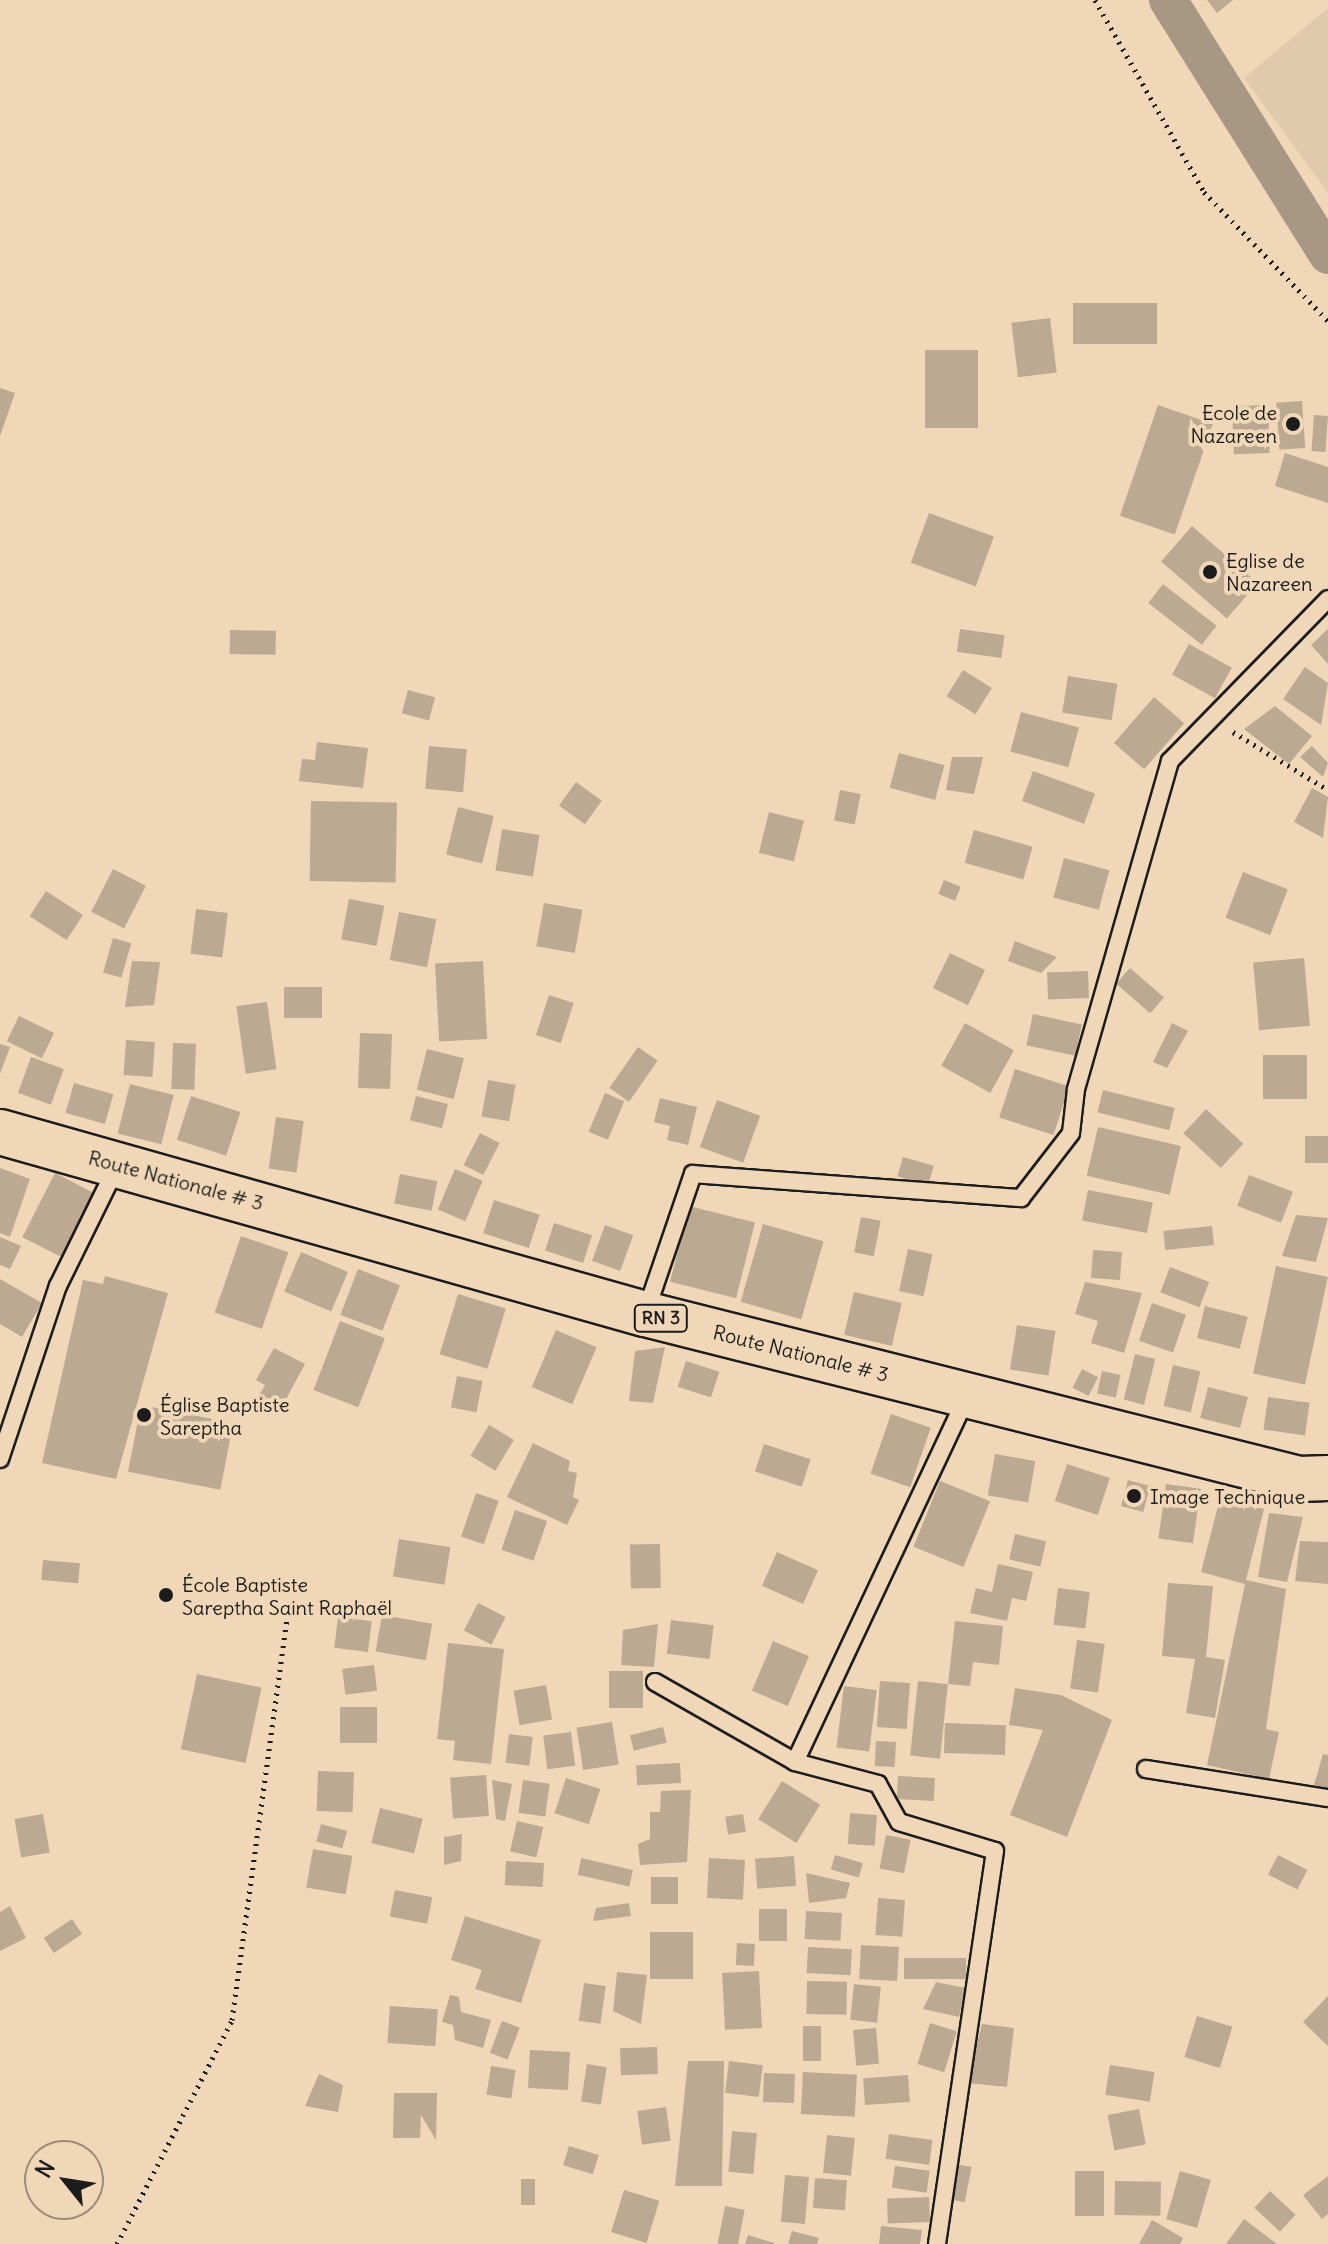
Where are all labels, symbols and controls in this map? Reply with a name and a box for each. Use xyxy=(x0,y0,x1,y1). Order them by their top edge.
place label: Ecole de Nazareen xyxy=(1190,400,1277,447)
marker: Ecole de Nazareen xyxy=(1284,415,1302,433)
place label: Eglise de Nazareen xyxy=(1226,548,1313,595)
marker: Eglise de Nazareen xyxy=(1201,563,1219,581)
street label: Route Nationale # 3 xyxy=(86,1145,266,1215)
road number: RN 3 xyxy=(633,1304,689,1332)
street label: Route Nationale # 3 xyxy=(711,1320,891,1386)
place label: Église Baptiste Sareptha xyxy=(160,1392,290,1439)
marker: Église Baptiste Sareptha xyxy=(135,1406,153,1424)
place label: Image Technique xyxy=(1150,1484,1305,1508)
marker: Image Technique xyxy=(1125,1487,1143,1505)
place label: École Baptiste Sareptha Saint Raphaël xyxy=(182,1572,392,1619)
marker: École Baptiste Sareptha Saint Raphaël xyxy=(157,1586,175,1604)
north arrow xyxy=(24,2140,104,2220)
text: N xyxy=(29,2155,61,2183)

